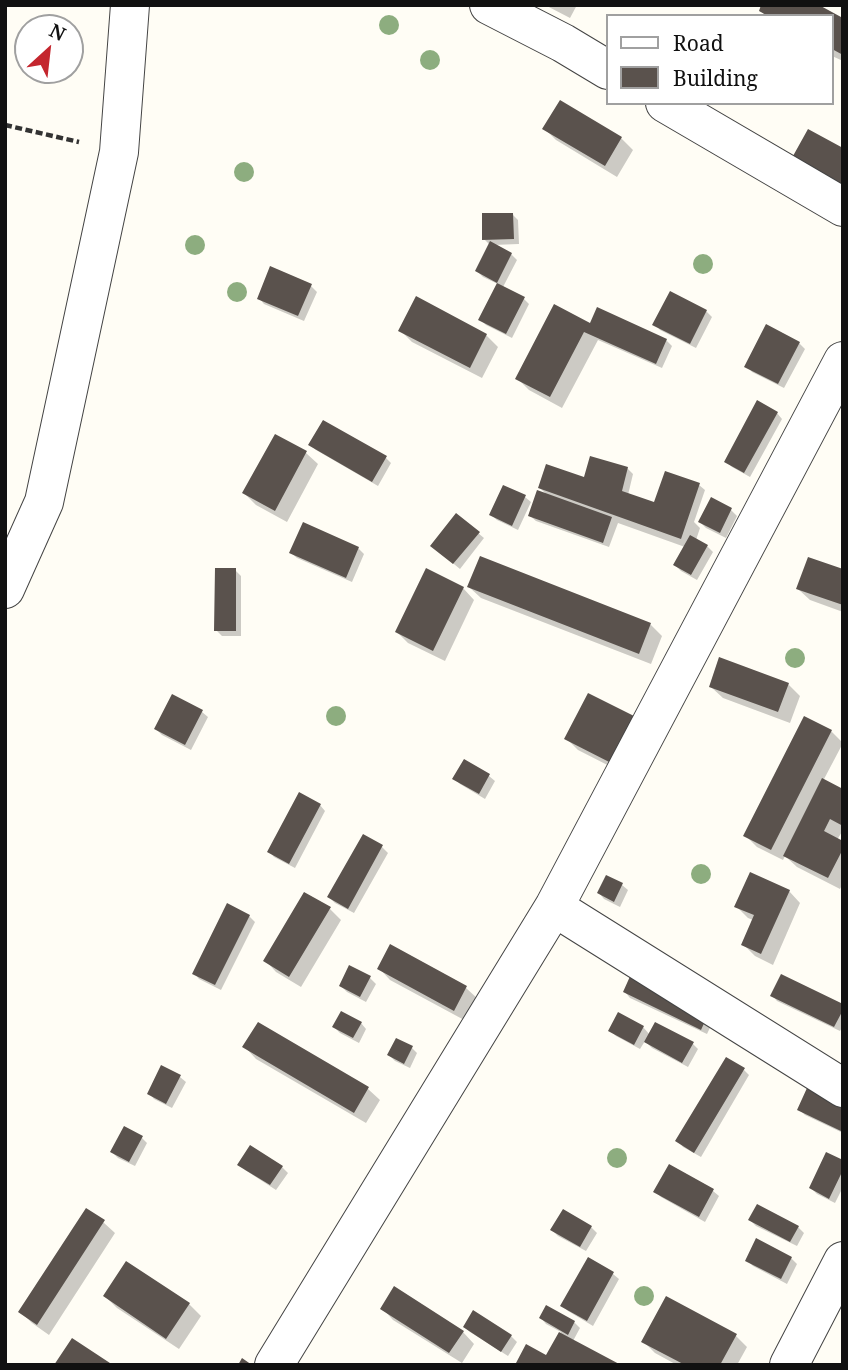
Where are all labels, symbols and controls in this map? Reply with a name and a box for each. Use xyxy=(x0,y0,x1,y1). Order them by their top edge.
north arrow xyxy=(14,14,84,84)
legend xyxy=(606,14,834,105)
text: N xyxy=(45,17,70,47)
text: Road xyxy=(673,29,724,57)
text: Building xyxy=(673,64,758,92)

